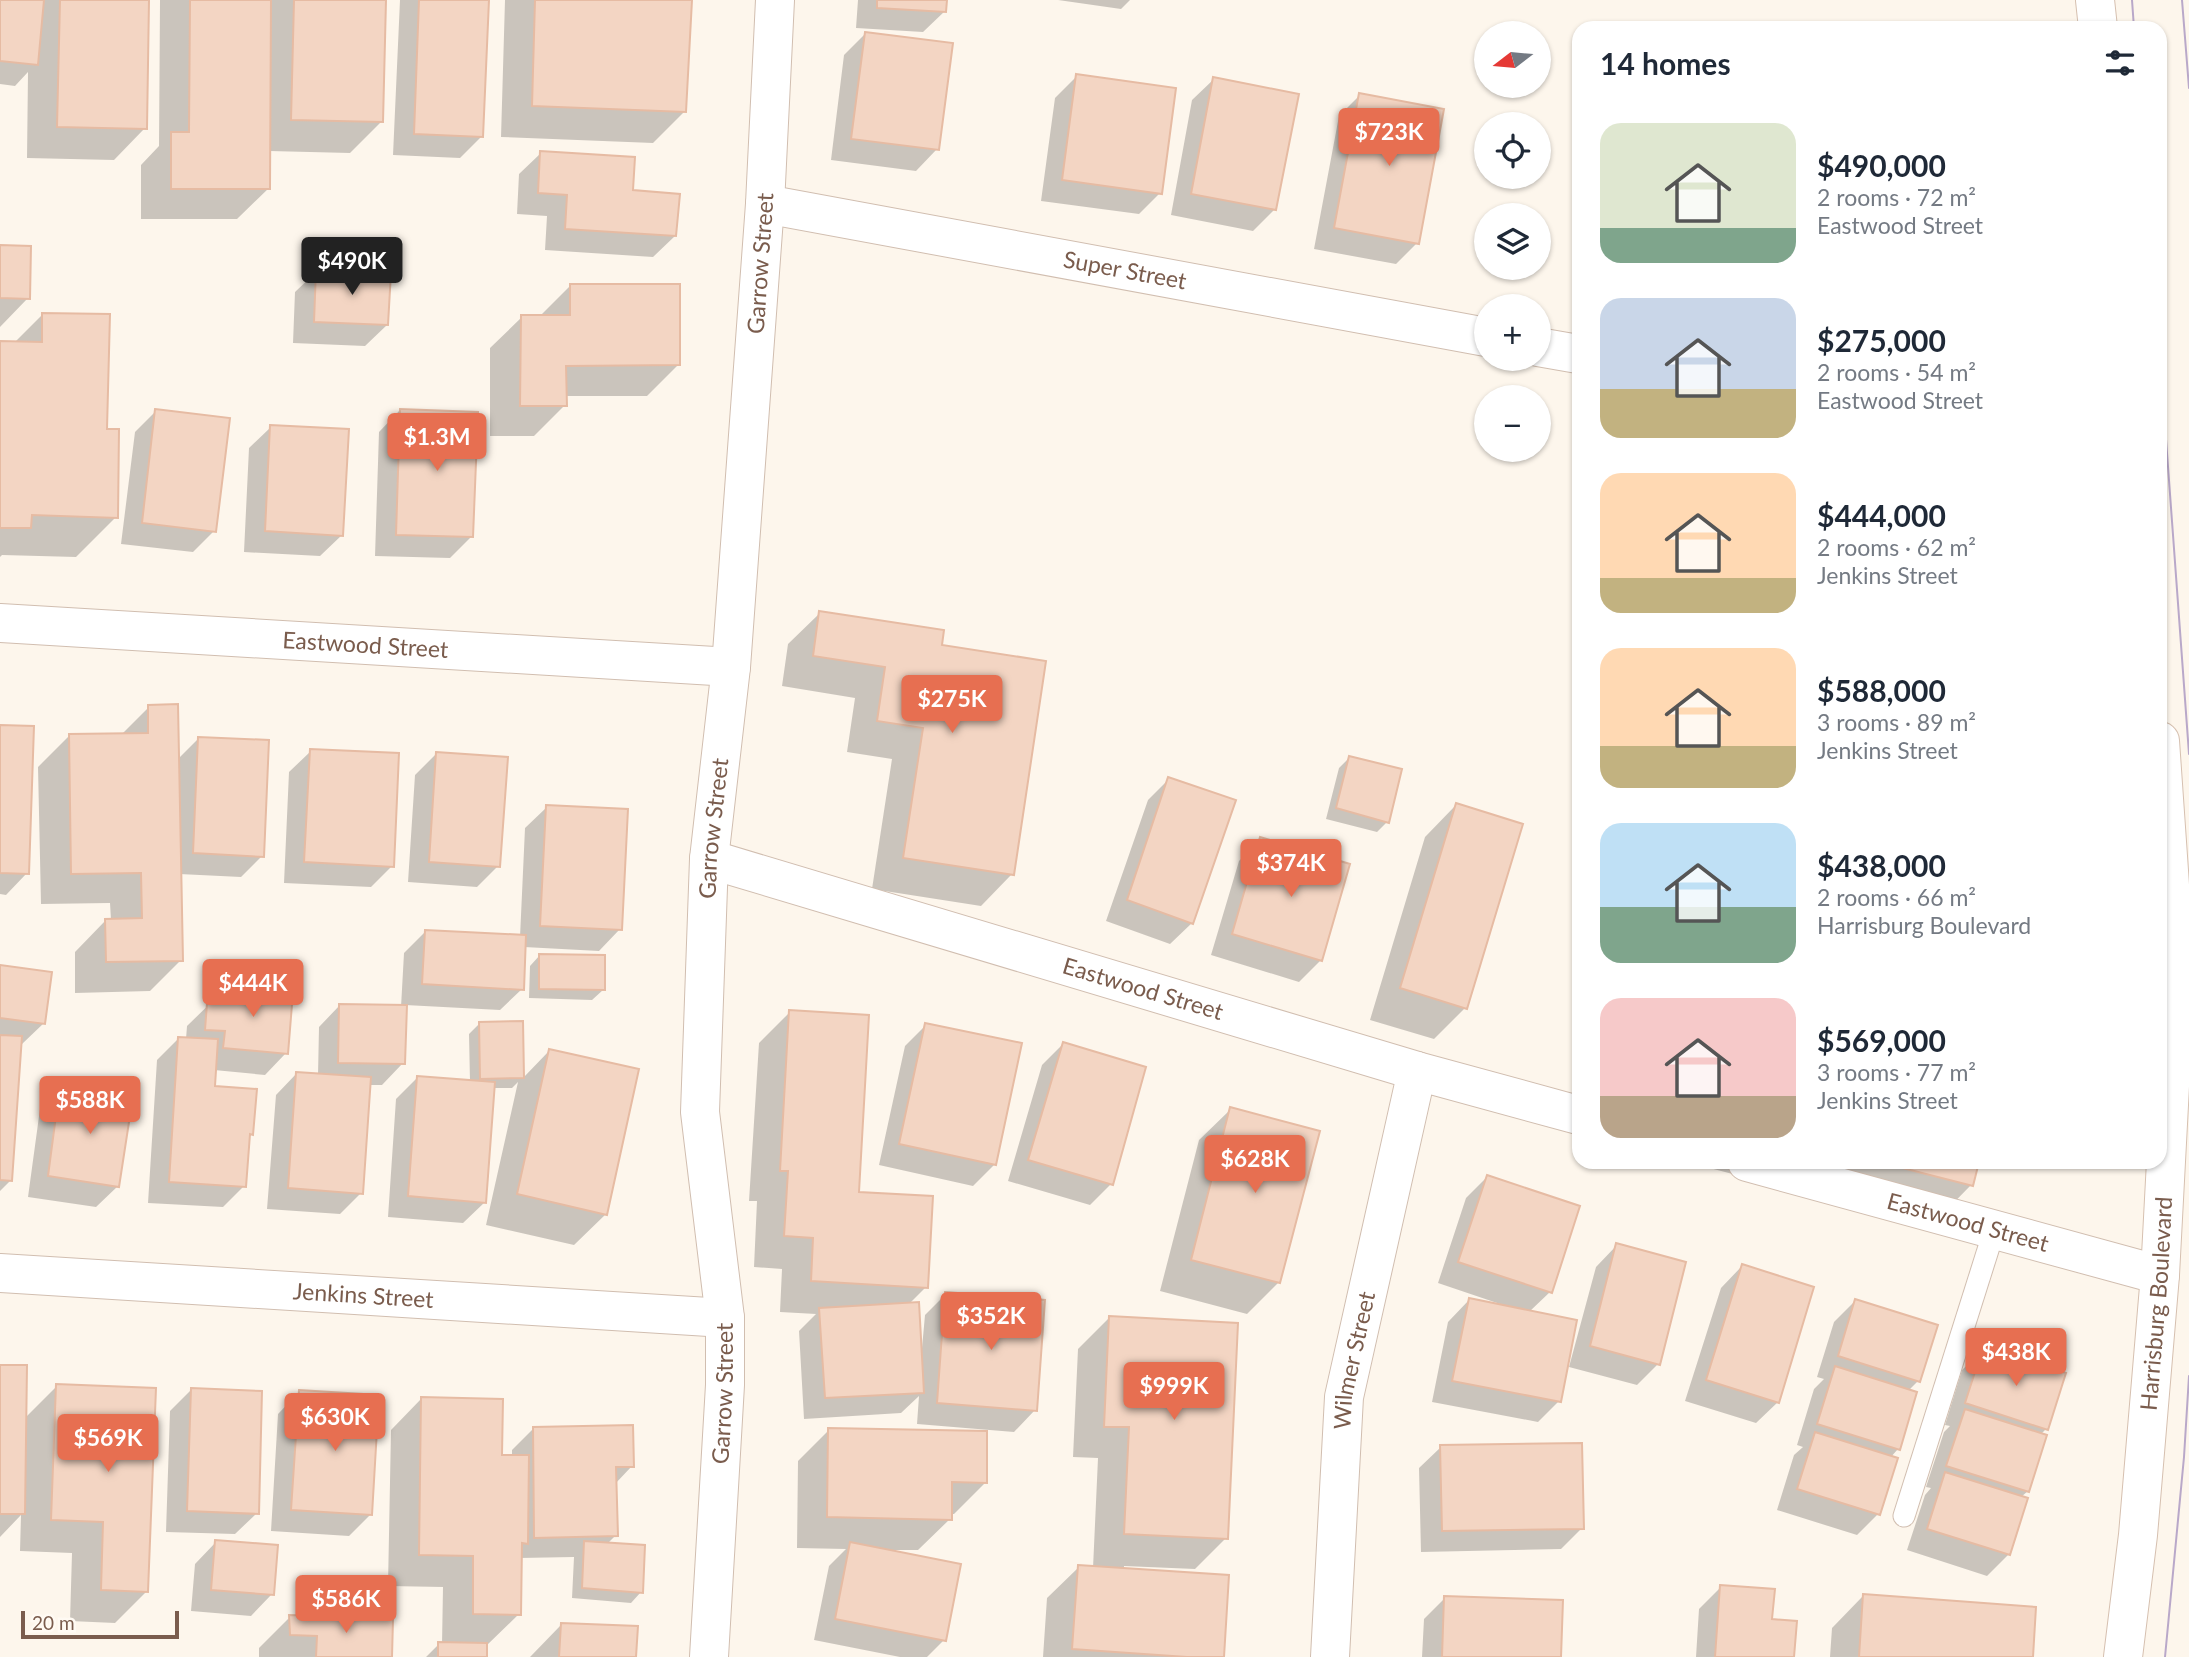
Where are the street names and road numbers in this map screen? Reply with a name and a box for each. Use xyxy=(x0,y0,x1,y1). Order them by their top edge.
street label: Garrow Street xyxy=(740,191,779,335)
street label: Super Street xyxy=(1061,244,1190,295)
street label: Eastwood Street xyxy=(282,625,450,663)
street label: Garrow Street xyxy=(693,756,734,899)
street label: Eastwood Street xyxy=(1060,951,1228,1025)
street label: Eastwood Street xyxy=(1884,1186,2053,1257)
street label: Harrisburg Boulevard xyxy=(2134,1196,2177,1412)
street label: Jenkins Street xyxy=(292,1276,435,1313)
street label: Wilmer Street xyxy=(1327,1288,1380,1430)
street label: Garrow Street xyxy=(705,1322,738,1465)

